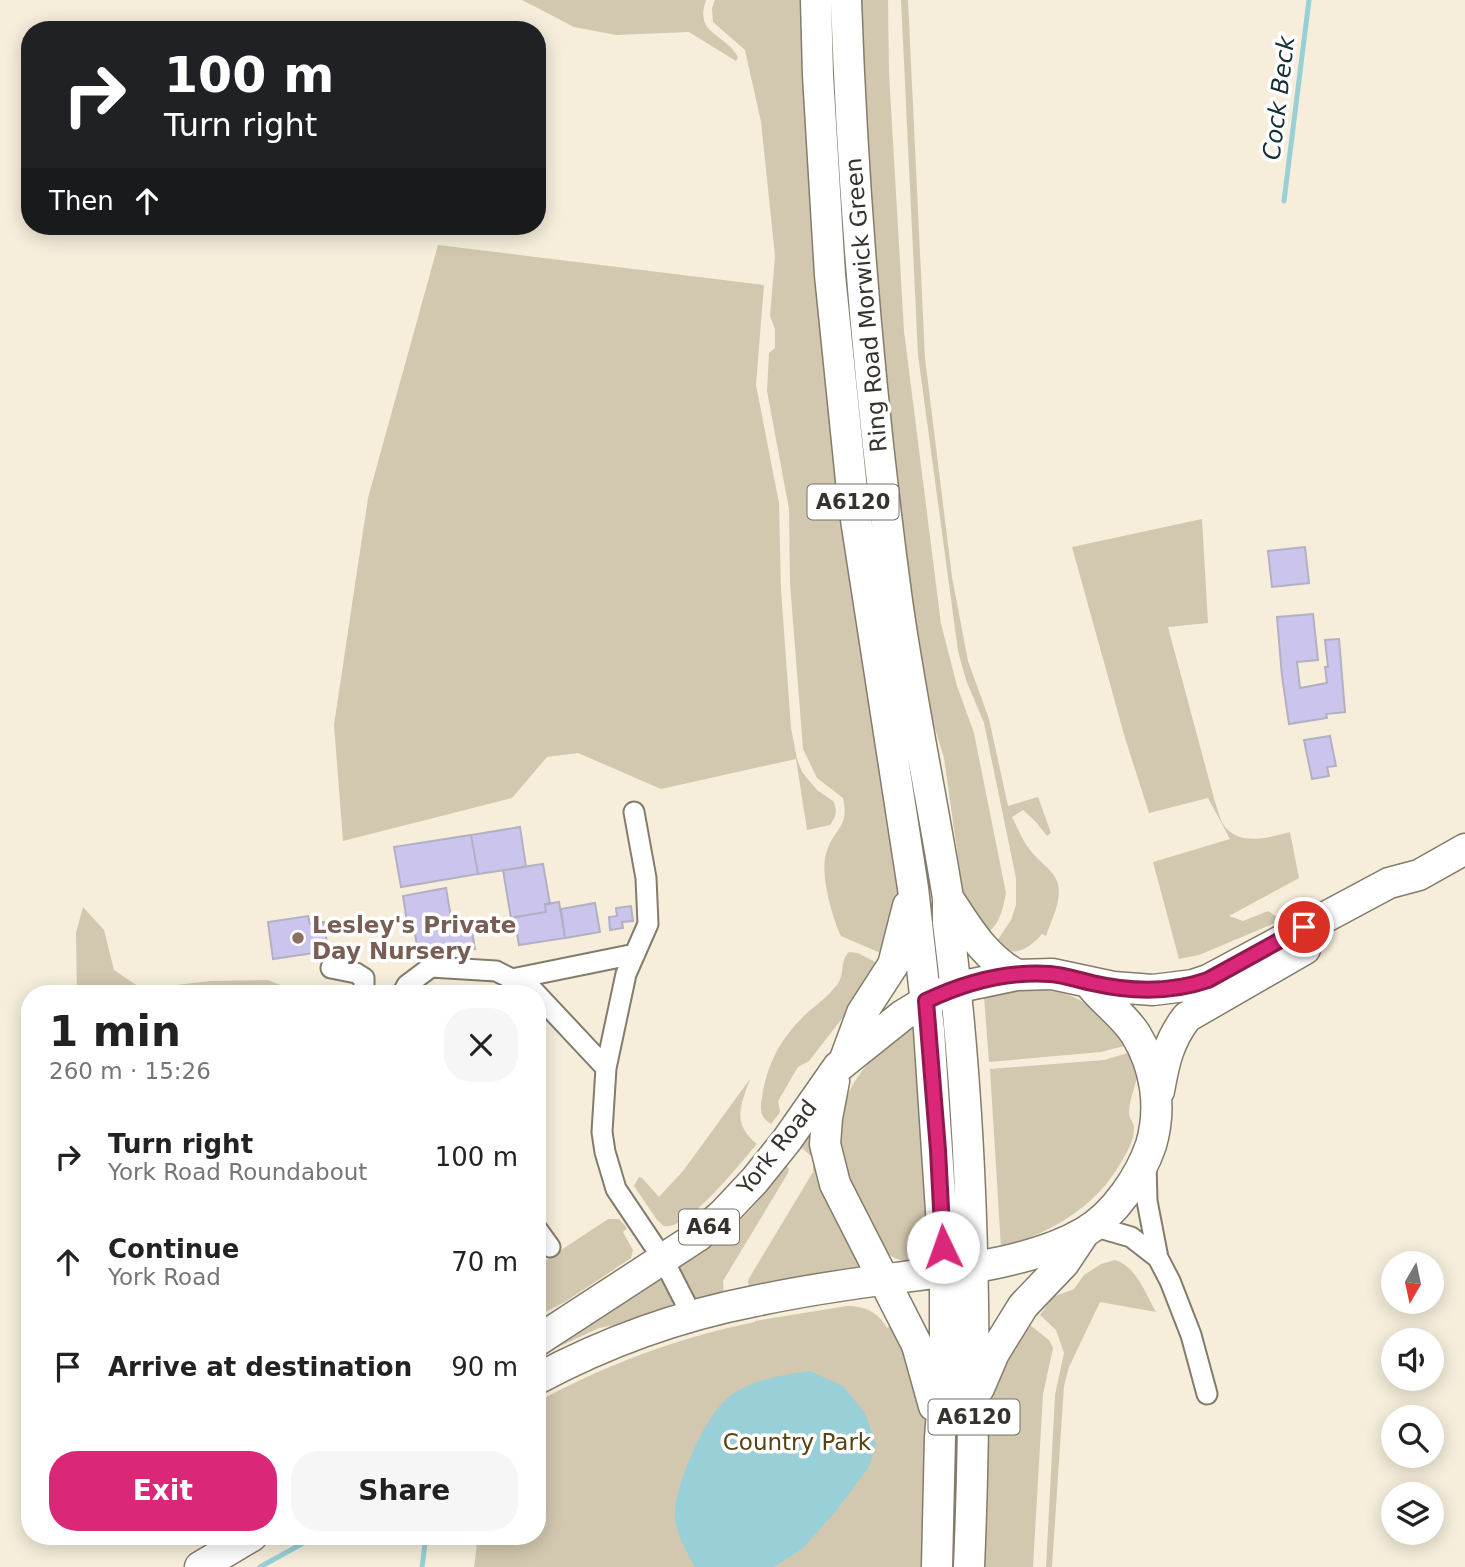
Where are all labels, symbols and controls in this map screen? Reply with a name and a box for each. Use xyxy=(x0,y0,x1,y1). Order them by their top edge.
water label: Cock Beck xyxy=(1258,33,1301,161)
text: 100 m xyxy=(164,47,334,104)
icon: right xyxy=(49,49,140,140)
text: Turn right xyxy=(164,106,317,144)
street label: Ring Road Morwick Green xyxy=(840,157,892,453)
icon: ahead xyxy=(128,182,166,220)
text: Then xyxy=(49,186,114,216)
road number: A6120 xyxy=(808,484,898,520)
pin xyxy=(1274,897,1334,957)
icon: arrive xyxy=(1285,908,1323,946)
place label: Lesley's Private Day Nursery xyxy=(312,912,516,964)
marker: Lesley's Private Day Nursery xyxy=(290,930,306,946)
text: 1 min xyxy=(49,1007,181,1056)
button: close xyxy=(444,1008,518,1082)
text: 260 m · 15:26 xyxy=(49,1058,211,1084)
street label: York Road xyxy=(731,1095,822,1200)
text: Turn right xyxy=(108,1129,253,1159)
icon: right xyxy=(49,1138,87,1176)
text: 100 m xyxy=(435,1142,518,1172)
text: York Road Roundabout xyxy=(108,1159,367,1185)
road number: A64 xyxy=(679,1210,739,1244)
position arrow xyxy=(906,1210,980,1284)
text: Continue xyxy=(108,1234,239,1264)
icon: ahead xyxy=(49,1243,87,1281)
text: 70 m xyxy=(451,1247,518,1277)
north arrow xyxy=(1381,1251,1444,1314)
map controls xyxy=(1381,1251,1444,1545)
text: York Road xyxy=(108,1264,221,1290)
button: sound xyxy=(1381,1328,1444,1391)
icon: arrive xyxy=(49,1348,87,1386)
text: Arrive at destination xyxy=(108,1352,412,1382)
text: 90 m xyxy=(451,1352,518,1382)
road number: A6120 xyxy=(928,1400,1020,1434)
button: search xyxy=(1381,1405,1444,1468)
park label: Country Park xyxy=(723,1429,872,1455)
button: Exit xyxy=(49,1451,277,1531)
button: Share xyxy=(291,1451,518,1531)
button: layers xyxy=(1381,1482,1444,1545)

